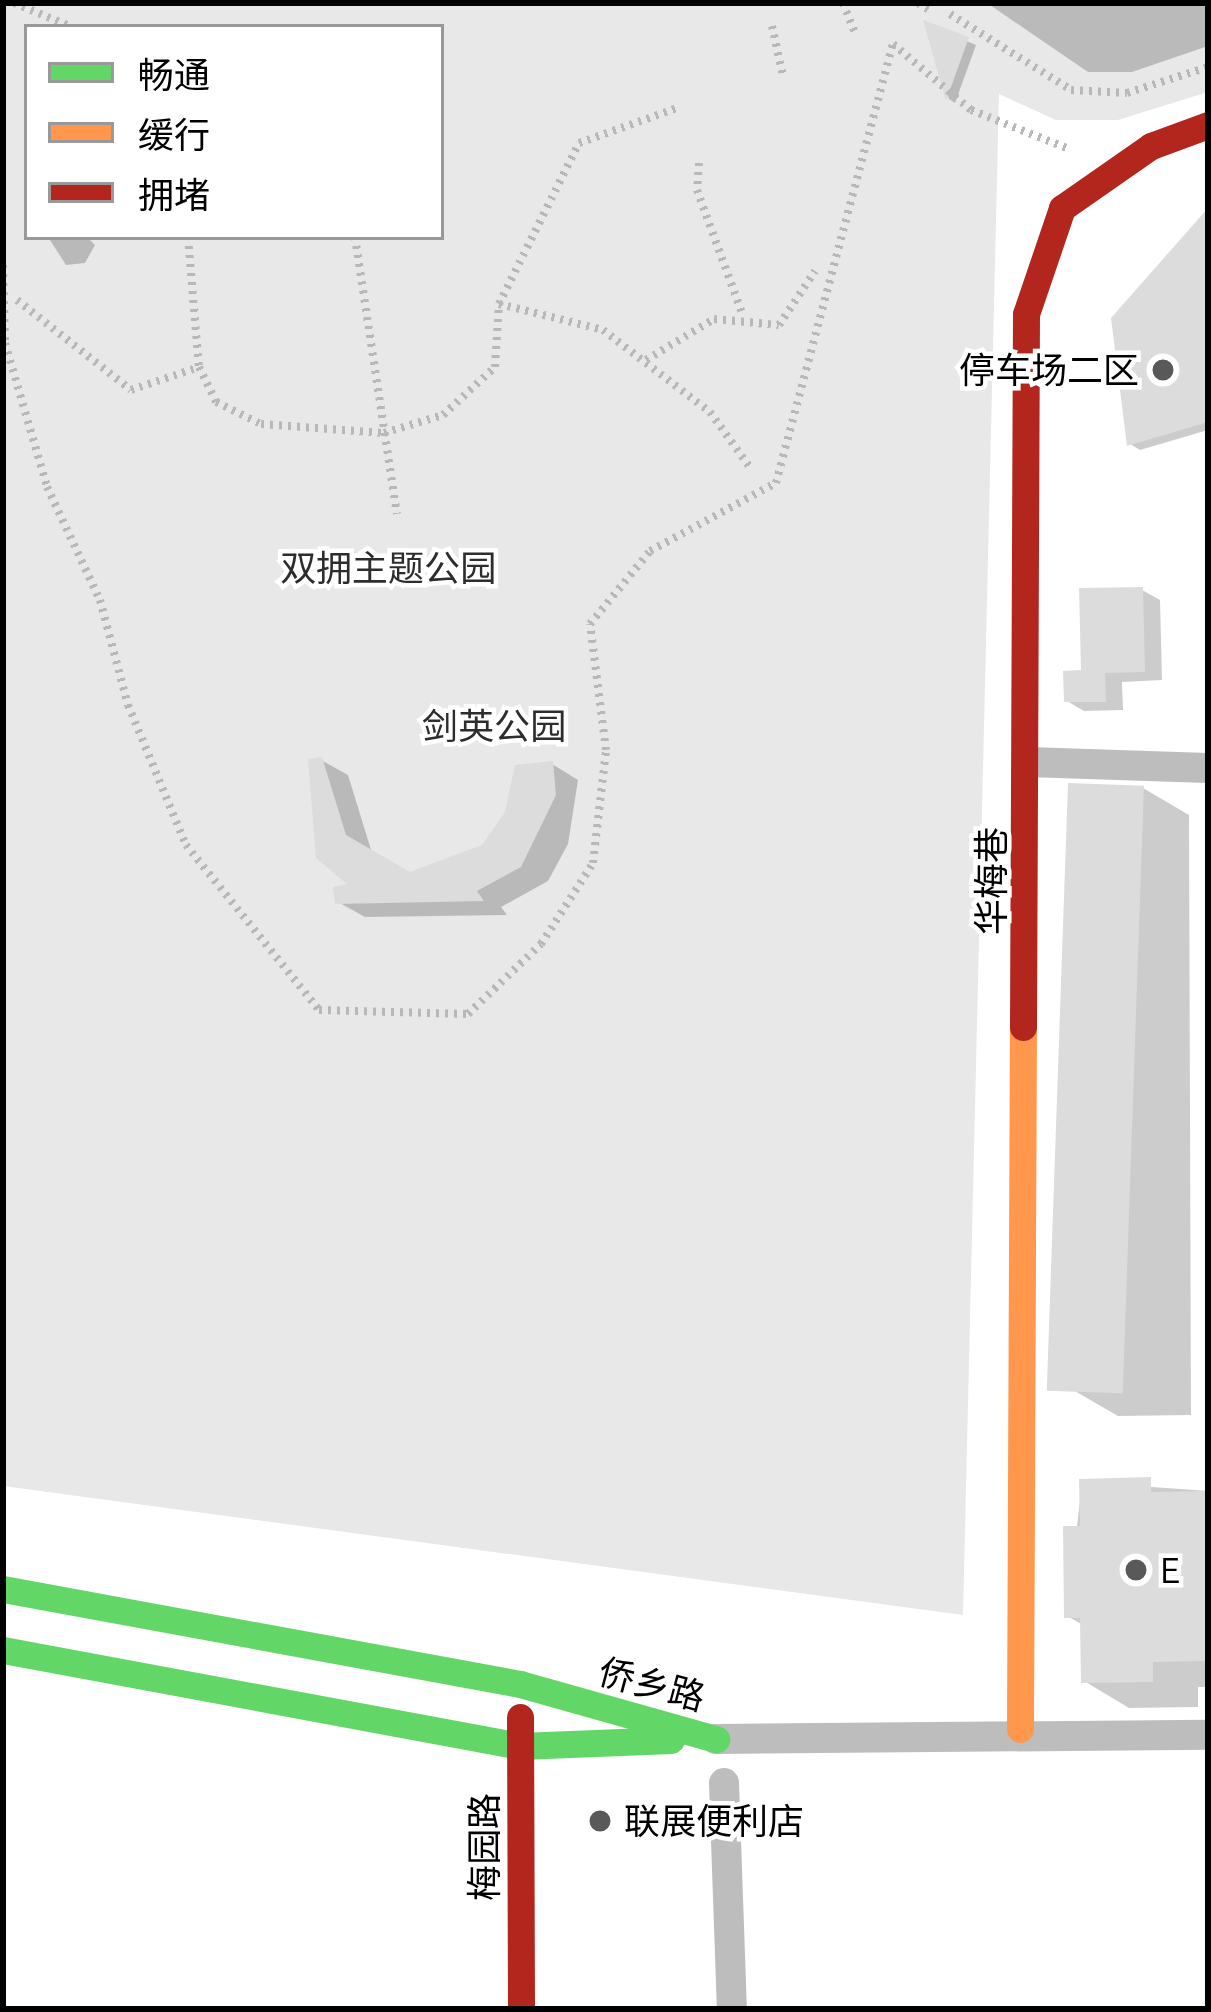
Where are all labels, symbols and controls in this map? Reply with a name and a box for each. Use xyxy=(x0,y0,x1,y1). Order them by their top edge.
legend xyxy=(24,24,444,240)
text: 畅通 xyxy=(138,54,210,95)
text: 缓行 xyxy=(138,114,210,155)
text: 拥堵 xyxy=(138,174,210,215)
place label: 停车场二区 xyxy=(959,348,1139,392)
marker: 停车场二区 xyxy=(1150,357,1176,383)
park label: 双拥主题公园 xyxy=(280,546,496,590)
park label: 剑英公园 xyxy=(422,704,566,748)
street label: 华梅巷 xyxy=(969,827,1013,935)
place label: E xyxy=(1160,1548,1180,1592)
marker: E xyxy=(1123,1557,1149,1583)
street label: 侨乡路 xyxy=(594,1649,710,1719)
street label: 梅园路 xyxy=(462,1793,506,1901)
place label: 联展便利店 xyxy=(624,1799,804,1843)
marker: 联展便利店 xyxy=(587,1808,613,1834)

